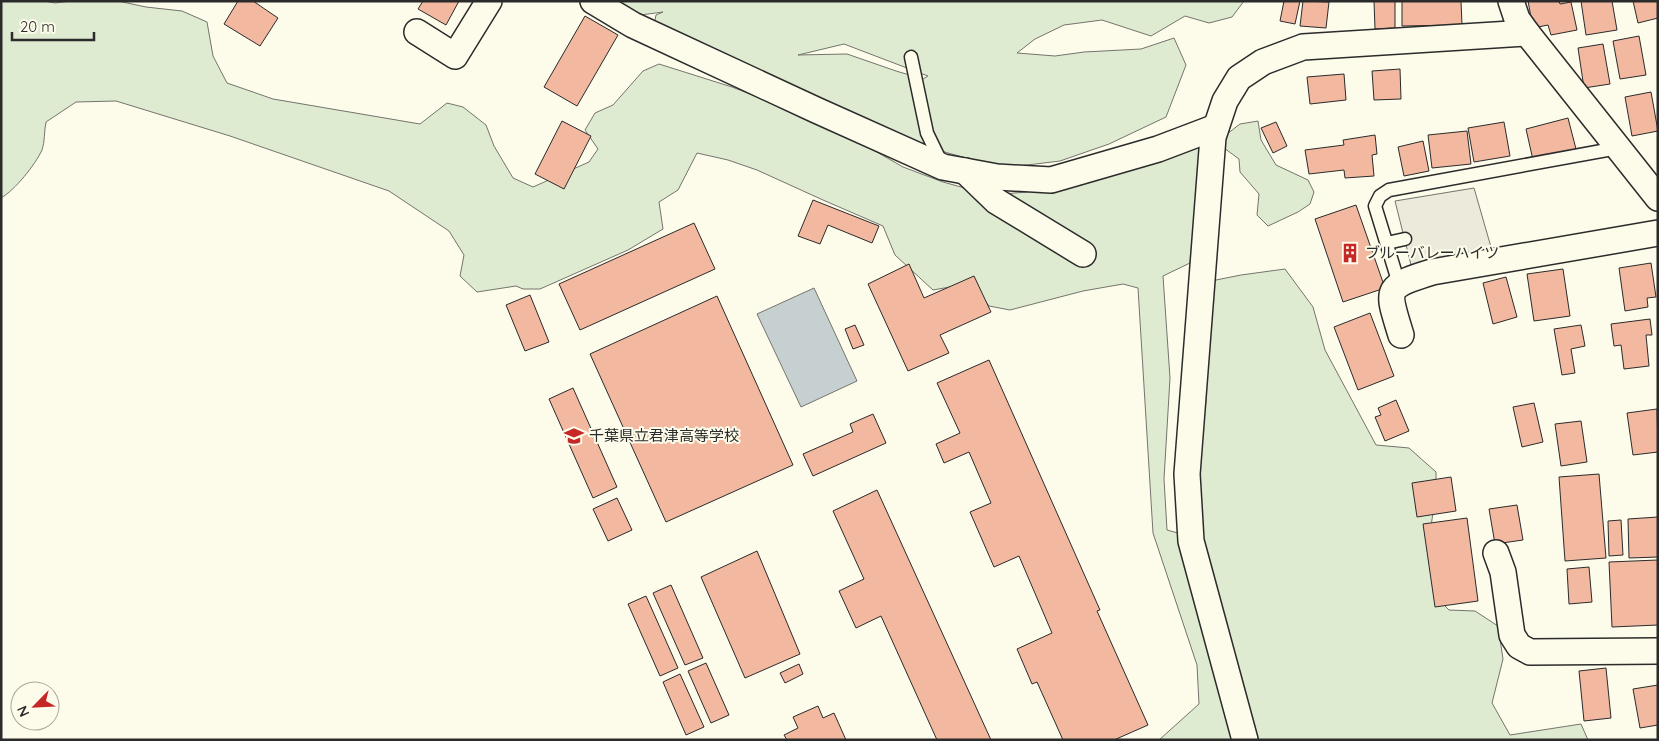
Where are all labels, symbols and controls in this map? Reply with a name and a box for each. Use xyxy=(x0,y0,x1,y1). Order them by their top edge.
scale bar xyxy=(12,10,95,42)
text: 20 m xyxy=(20,17,55,36)
building icon: ブルーバレーハイツ xyxy=(1339,242,1361,264)
place label: ブルーバレーハイツ xyxy=(1365,243,1499,262)
school or university icon: 千葉県立君津高等学校 xyxy=(563,425,585,447)
place label: 千葉県立君津高等学校 xyxy=(589,426,739,445)
north arrow xyxy=(10,681,60,731)
text: N xyxy=(13,703,33,720)

